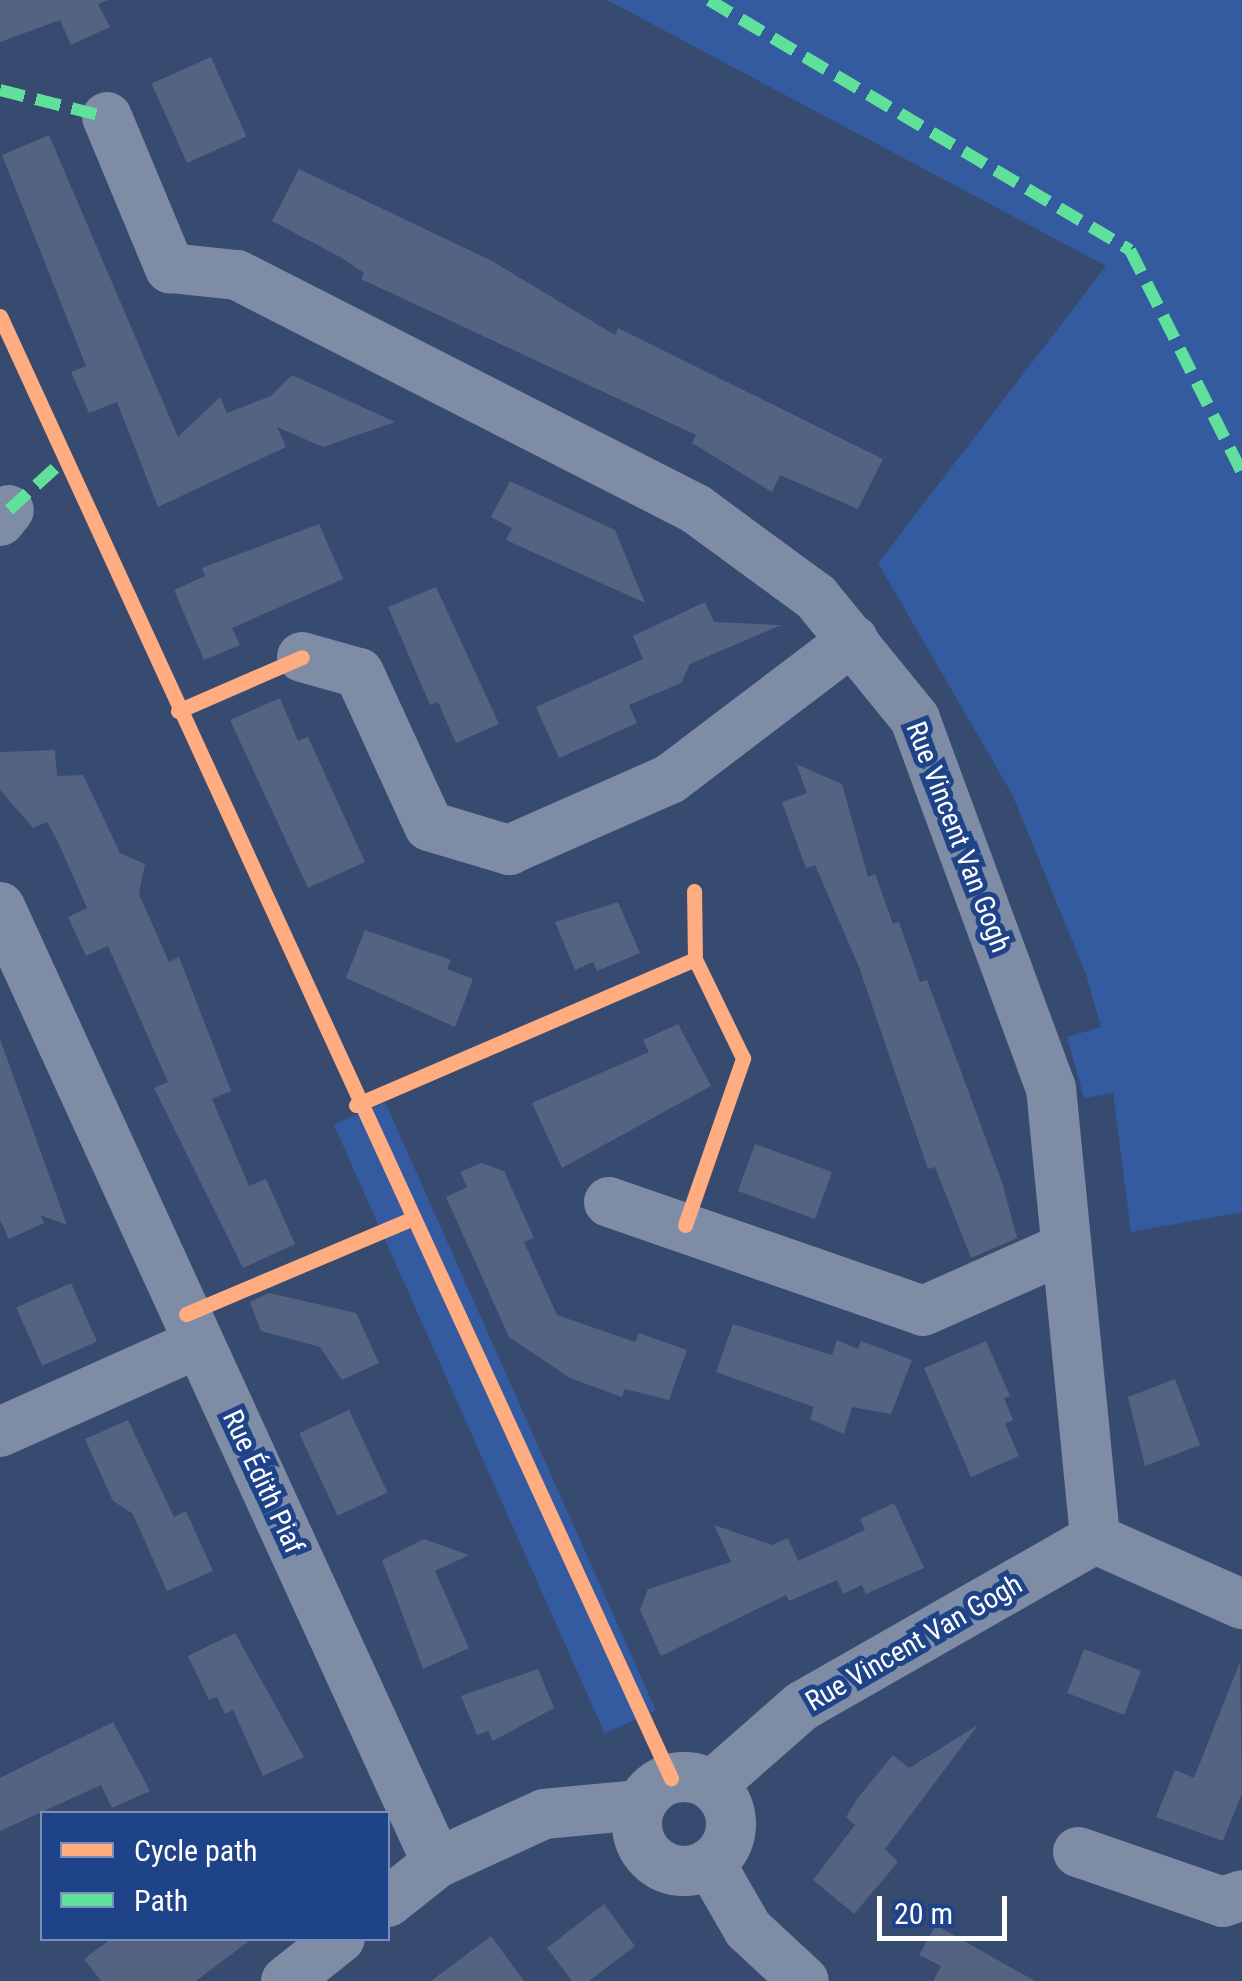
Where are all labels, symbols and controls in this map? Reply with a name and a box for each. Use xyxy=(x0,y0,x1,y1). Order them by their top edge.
street label: Rue Vincent Van Gogh xyxy=(899,717,1017,957)
street label: Rue Édith Piaf xyxy=(215,1405,311,1559)
street label: Rue Vincent Van Gogh xyxy=(800,1567,1028,1719)
legend xyxy=(40,1811,390,1941)
text: Cycle path xyxy=(134,1833,258,1868)
scale bar xyxy=(882,1876,1012,1938)
text: Path xyxy=(134,1883,188,1918)
text: 20 m xyxy=(894,1896,953,1931)

